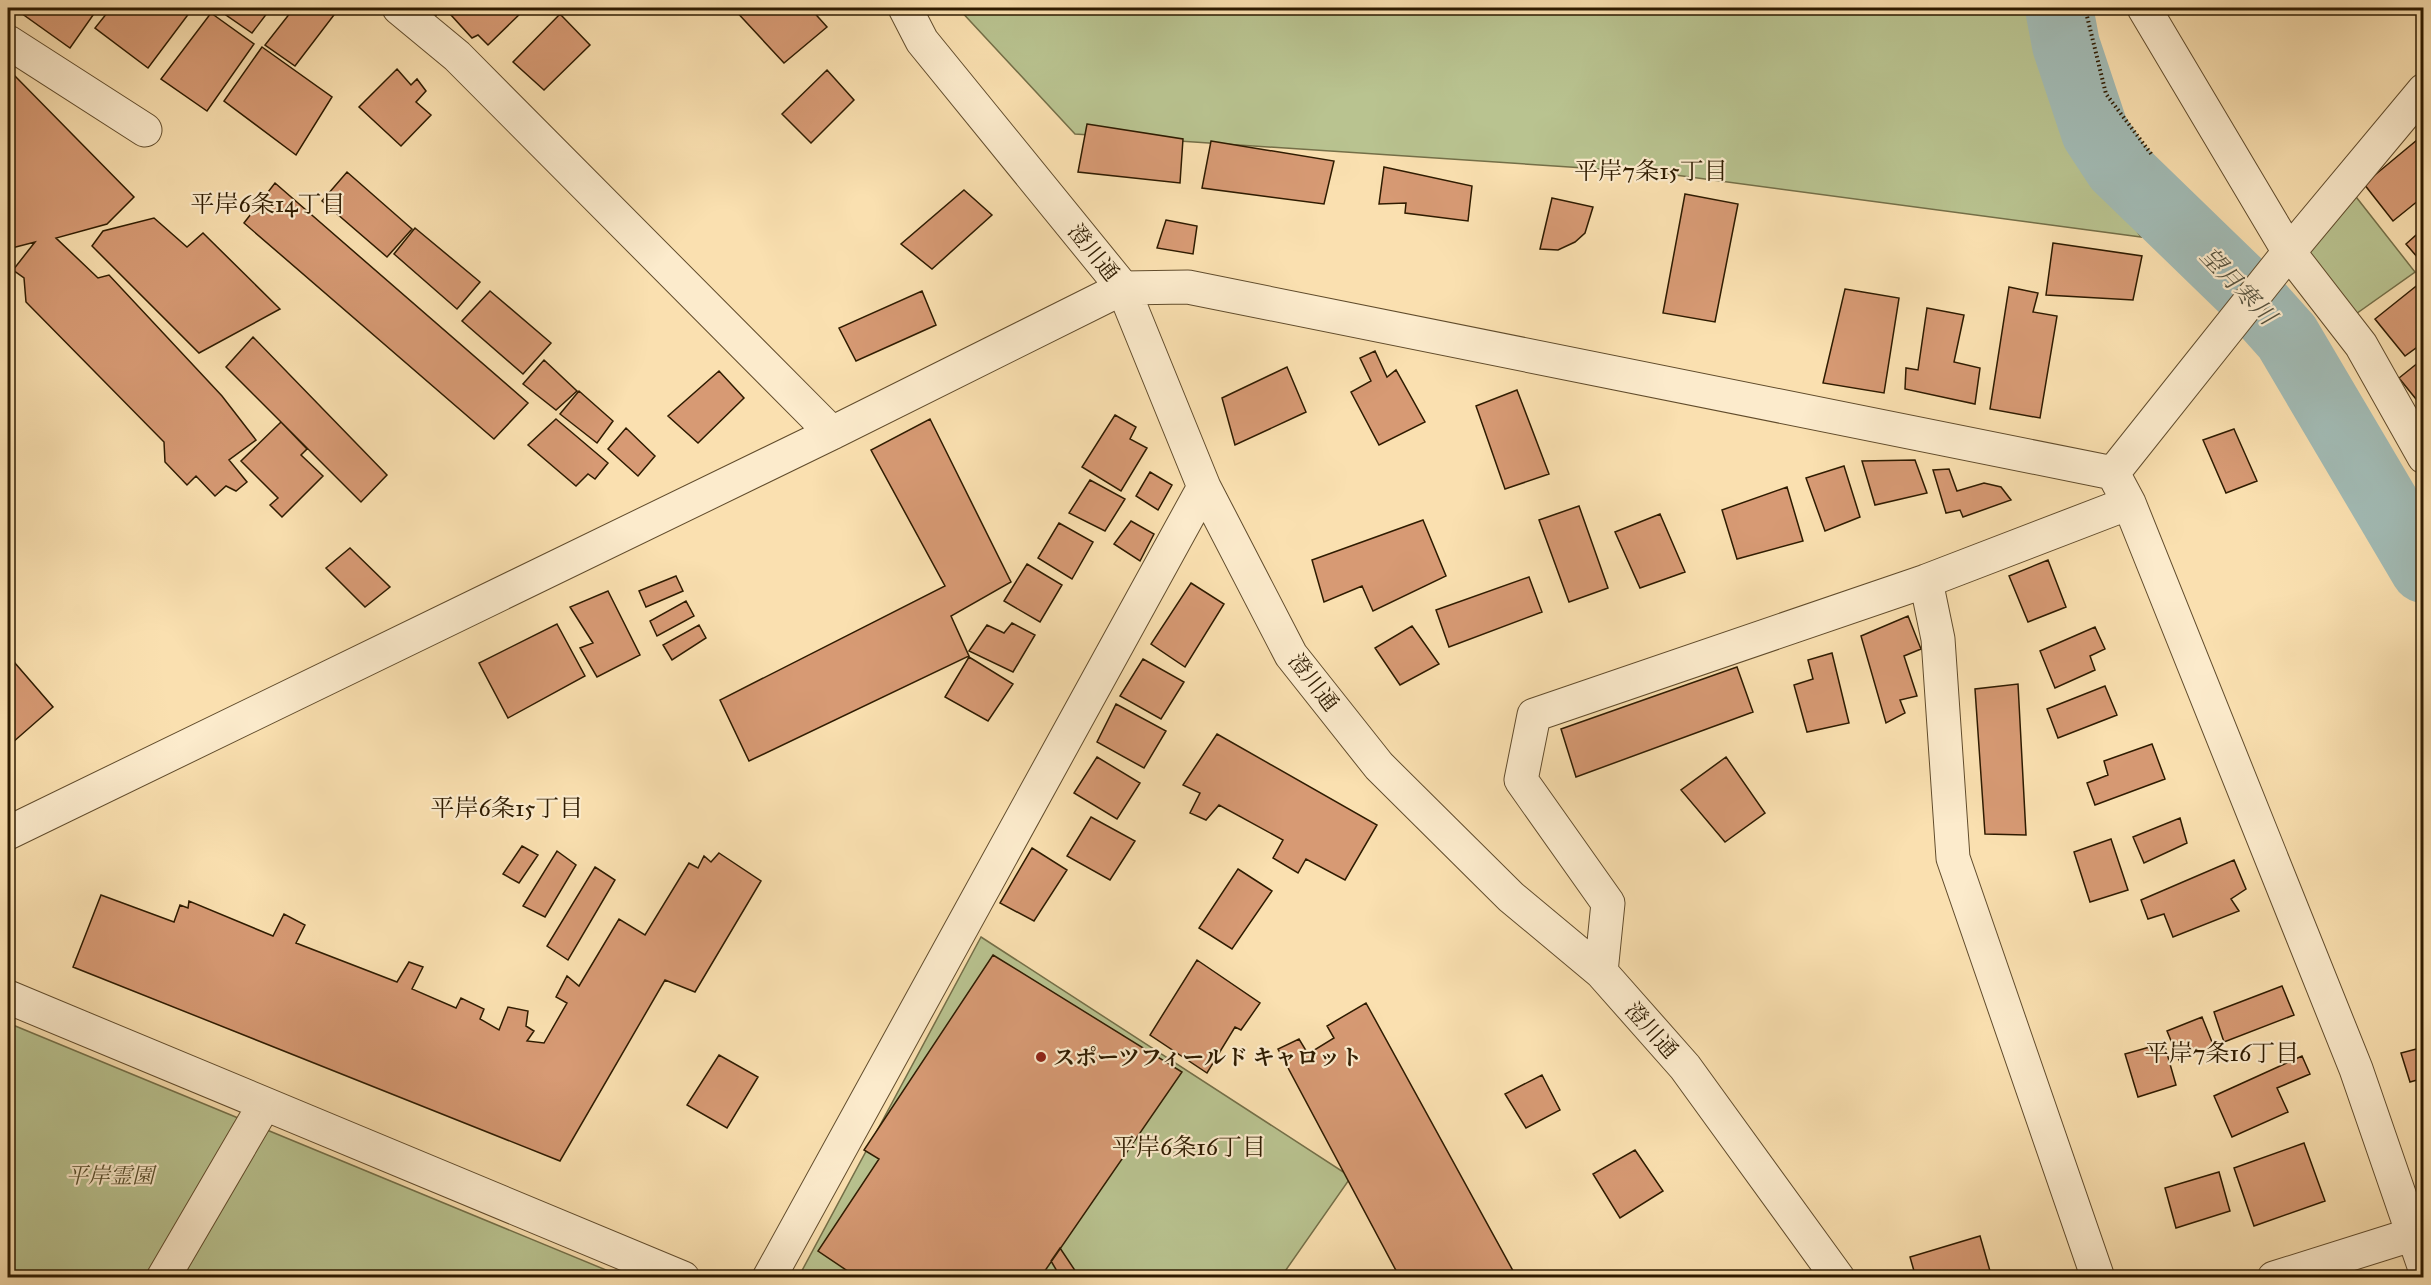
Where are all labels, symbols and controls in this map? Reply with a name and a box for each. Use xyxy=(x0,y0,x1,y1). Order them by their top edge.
district label: 平岸7条15丁目 xyxy=(1574,156,1728,186)
district label: 平岸6条14丁目 xyxy=(190,189,346,219)
street label: 澄川通 xyxy=(1062,218,1125,286)
water label: 望月寒川 xyxy=(2194,241,2284,333)
street label: 澄川通 xyxy=(1283,648,1345,717)
district label: 平岸6条15丁目 xyxy=(431,793,583,823)
street label: 澄川通 xyxy=(1620,997,1684,1064)
district label: 平岸7条16丁目 xyxy=(2145,1038,2299,1068)
place label: スポーツフィールド キャロット xyxy=(1053,1044,1362,1071)
marker: スポーツフィールド キャロット xyxy=(1034,1050,1048,1064)
district label: 平岸6条16丁目 xyxy=(1112,1132,1266,1162)
park label: 平岸霊園 xyxy=(66,1162,157,1189)

